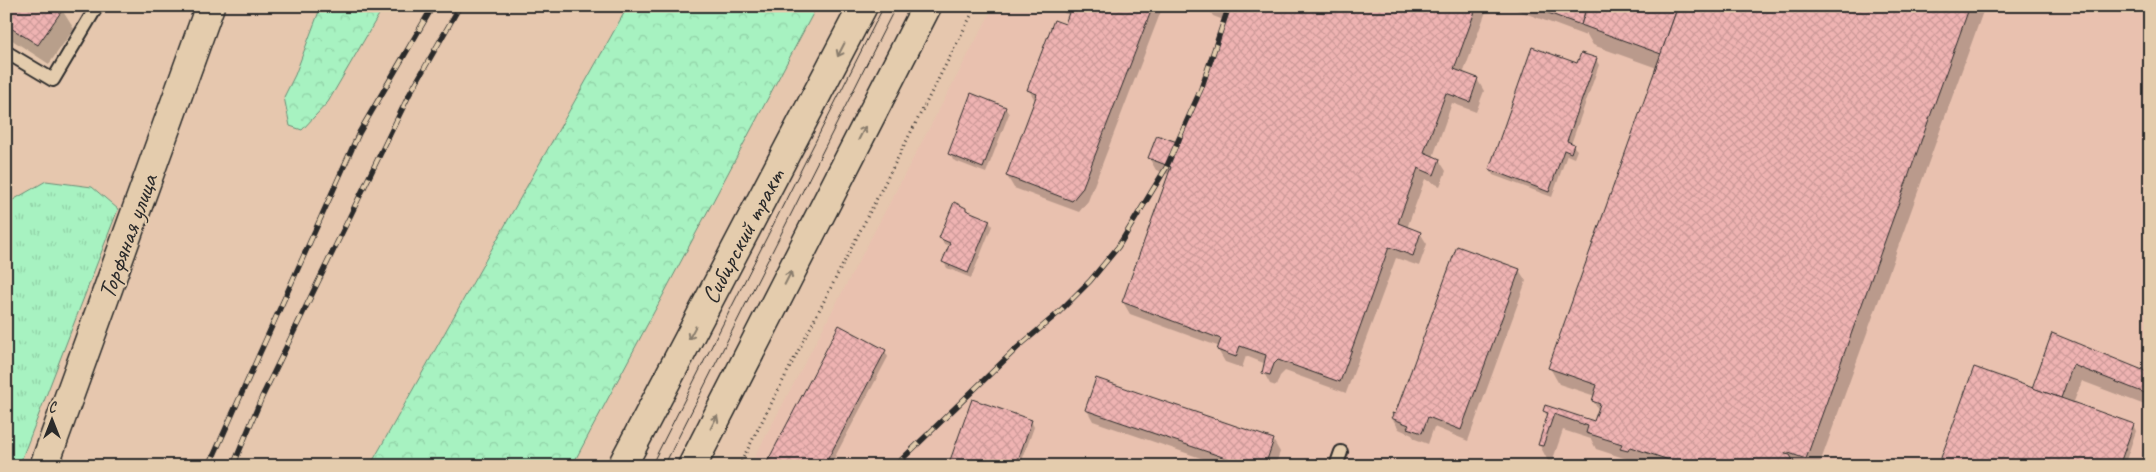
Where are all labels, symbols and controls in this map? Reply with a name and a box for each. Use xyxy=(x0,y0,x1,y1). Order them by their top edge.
one-way arrow xyxy=(836,42,846,57)
one-way arrow xyxy=(858,126,867,141)
street label: Сибирский тракт xyxy=(694,162,793,309)
street label: Торфяная улица xyxy=(91,168,166,303)
one-way arrow xyxy=(783,270,793,285)
one-way arrow xyxy=(687,325,696,340)
north arrow xyxy=(28,394,78,444)
text: С xyxy=(49,399,58,416)
one-way arrow xyxy=(709,415,719,430)

